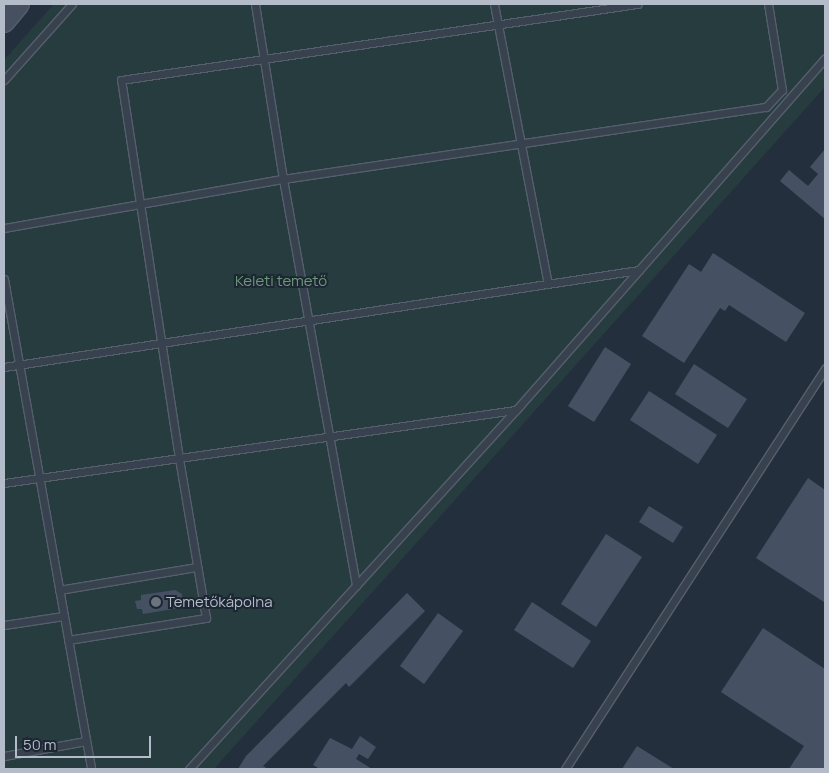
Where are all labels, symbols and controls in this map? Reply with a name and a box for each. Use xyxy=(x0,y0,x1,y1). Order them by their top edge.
park label: Keleti temető xyxy=(235,272,327,290)
place label: Temetőkápolna xyxy=(166,593,273,611)
marker: Temetőkápolna xyxy=(150,596,162,608)
scale bar xyxy=(18,726,154,758)
text: 50 m xyxy=(23,734,57,755)

